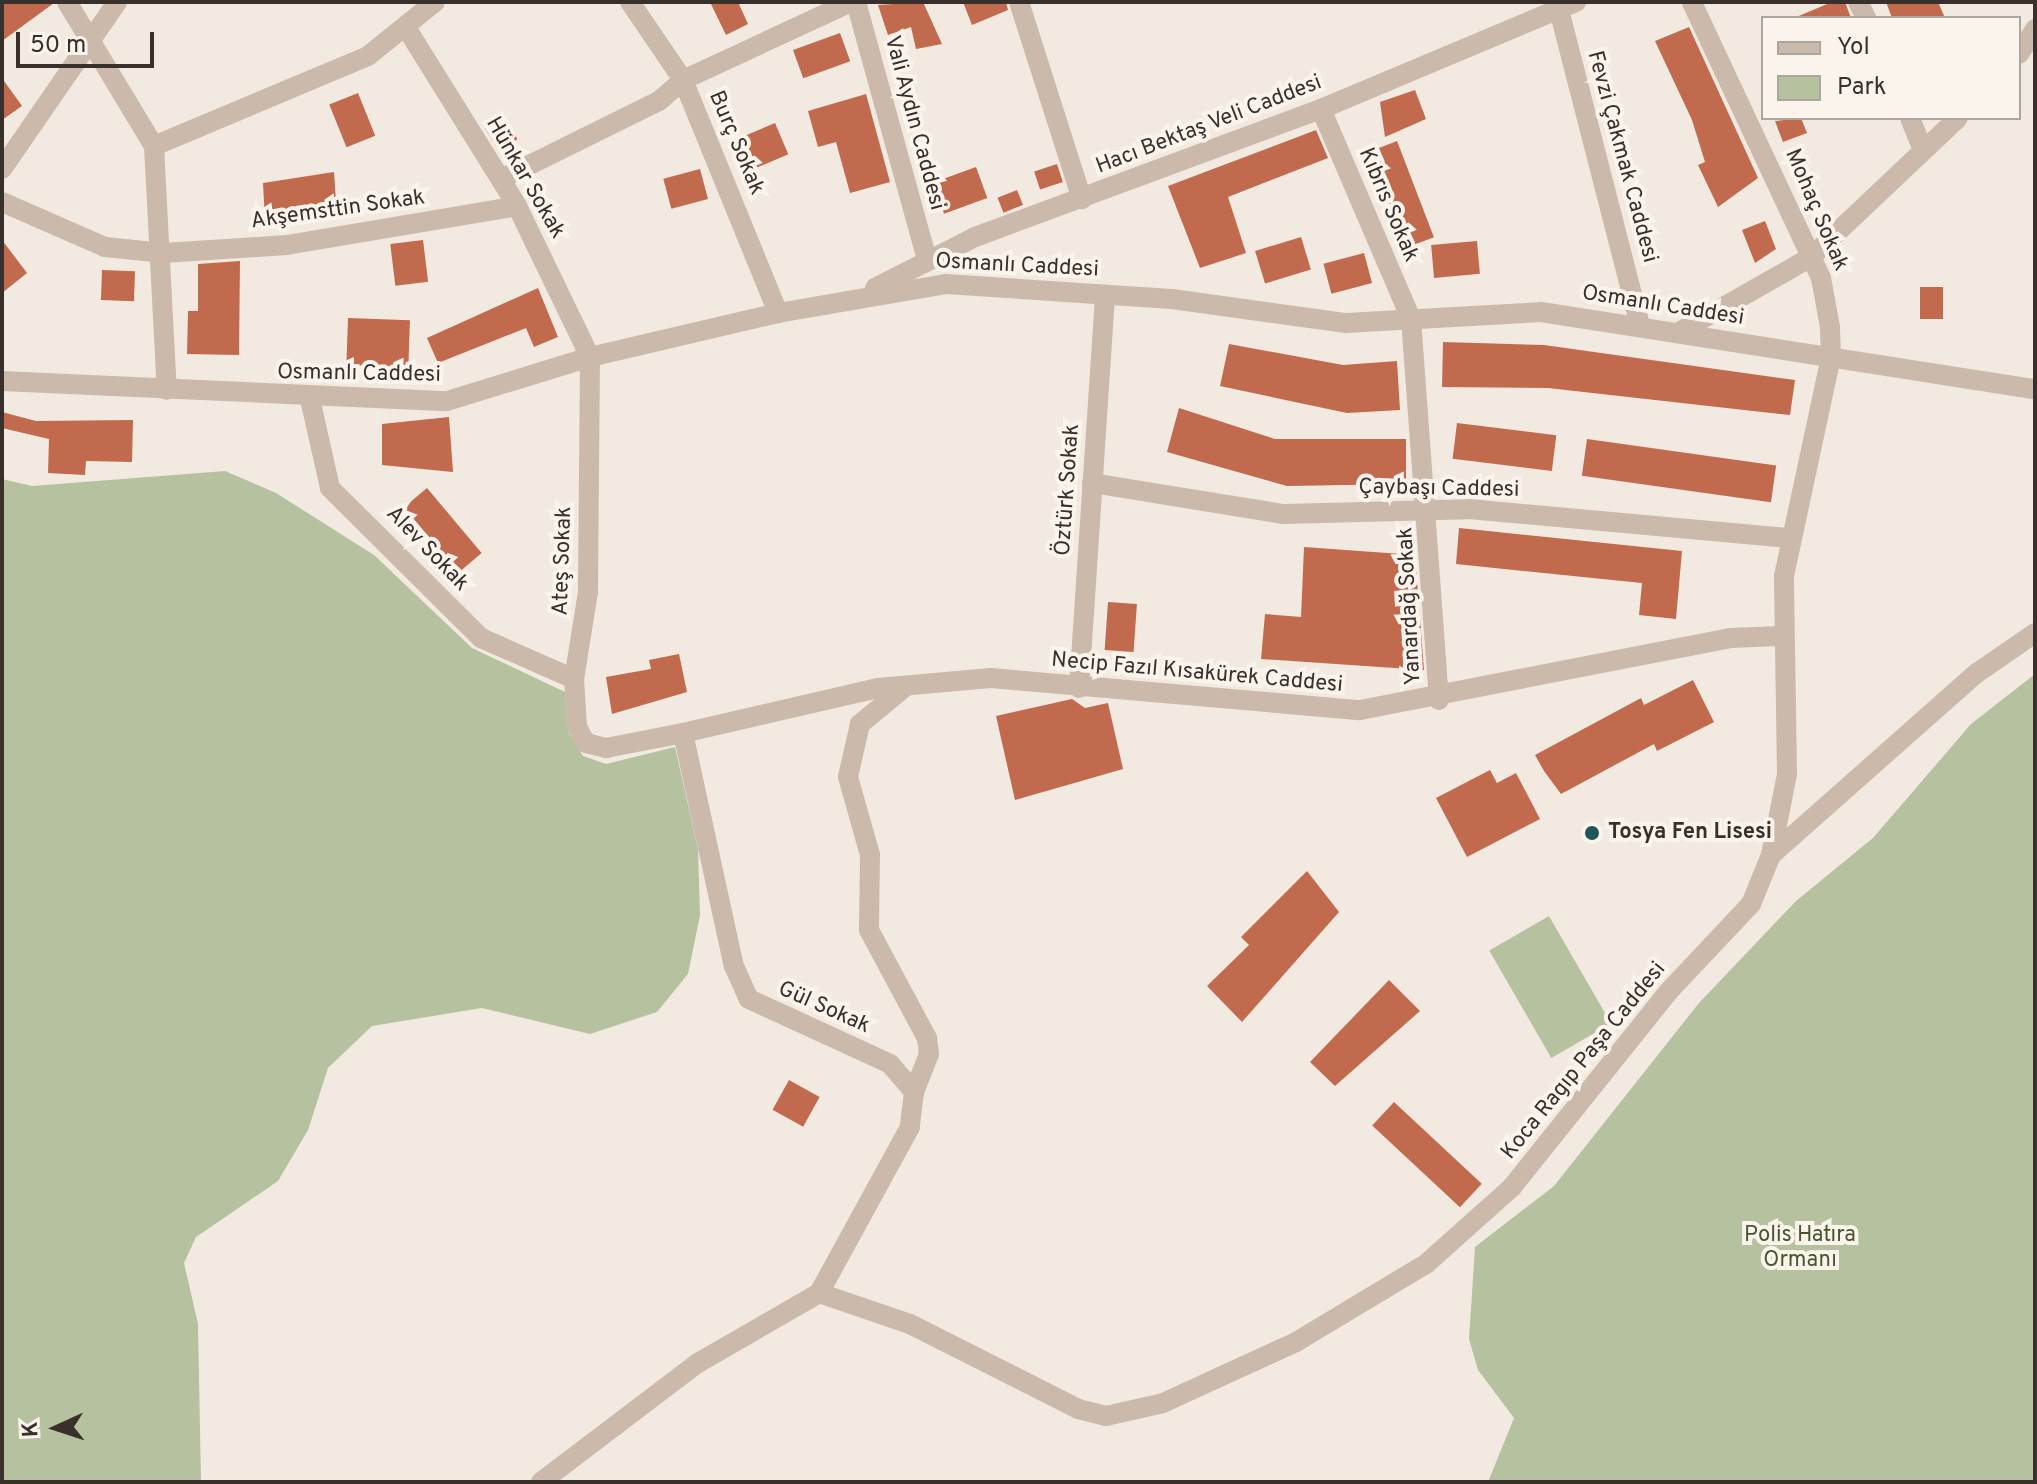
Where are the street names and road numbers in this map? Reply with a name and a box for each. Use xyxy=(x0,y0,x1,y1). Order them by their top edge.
street label: Vali Aydın Caddesi xyxy=(878,32,950,214)
street label: Fevzi Çakmak Caddesi xyxy=(1581,48,1663,266)
street label: Hacı Bektaş Veli Caddesi xyxy=(1092,70,1326,180)
street label: Burç Sokak xyxy=(702,87,770,199)
street label: Hünkar Sokak xyxy=(479,112,571,244)
street label: Kıbrıs Sokak xyxy=(1352,144,1424,266)
street label: Mohaç Sokak xyxy=(1778,145,1854,275)
street label: Akşemsttin Sokak xyxy=(249,185,427,235)
street label: Osmanlı Caddesi xyxy=(935,249,1099,283)
street label: Osmanlı Caddesi xyxy=(1580,280,1746,332)
street label: Osmanlı Caddesi xyxy=(277,359,441,389)
street label: Öztürk Sokak xyxy=(1050,423,1086,557)
street label: Çaybaşı Caddesi xyxy=(1358,474,1520,504)
street label: Alev Sokak xyxy=(380,501,474,597)
street label: Ateş Sokak xyxy=(548,506,578,616)
street label: Yanardağ Sokak xyxy=(1393,526,1427,686)
street label: Necip Fazıl Kısakürek Caddesi xyxy=(1050,647,1344,699)
street label: Koca Ragıp Paşa Caddesi xyxy=(1496,957,1672,1165)
street label: Gül Sokak xyxy=(774,976,874,1040)

